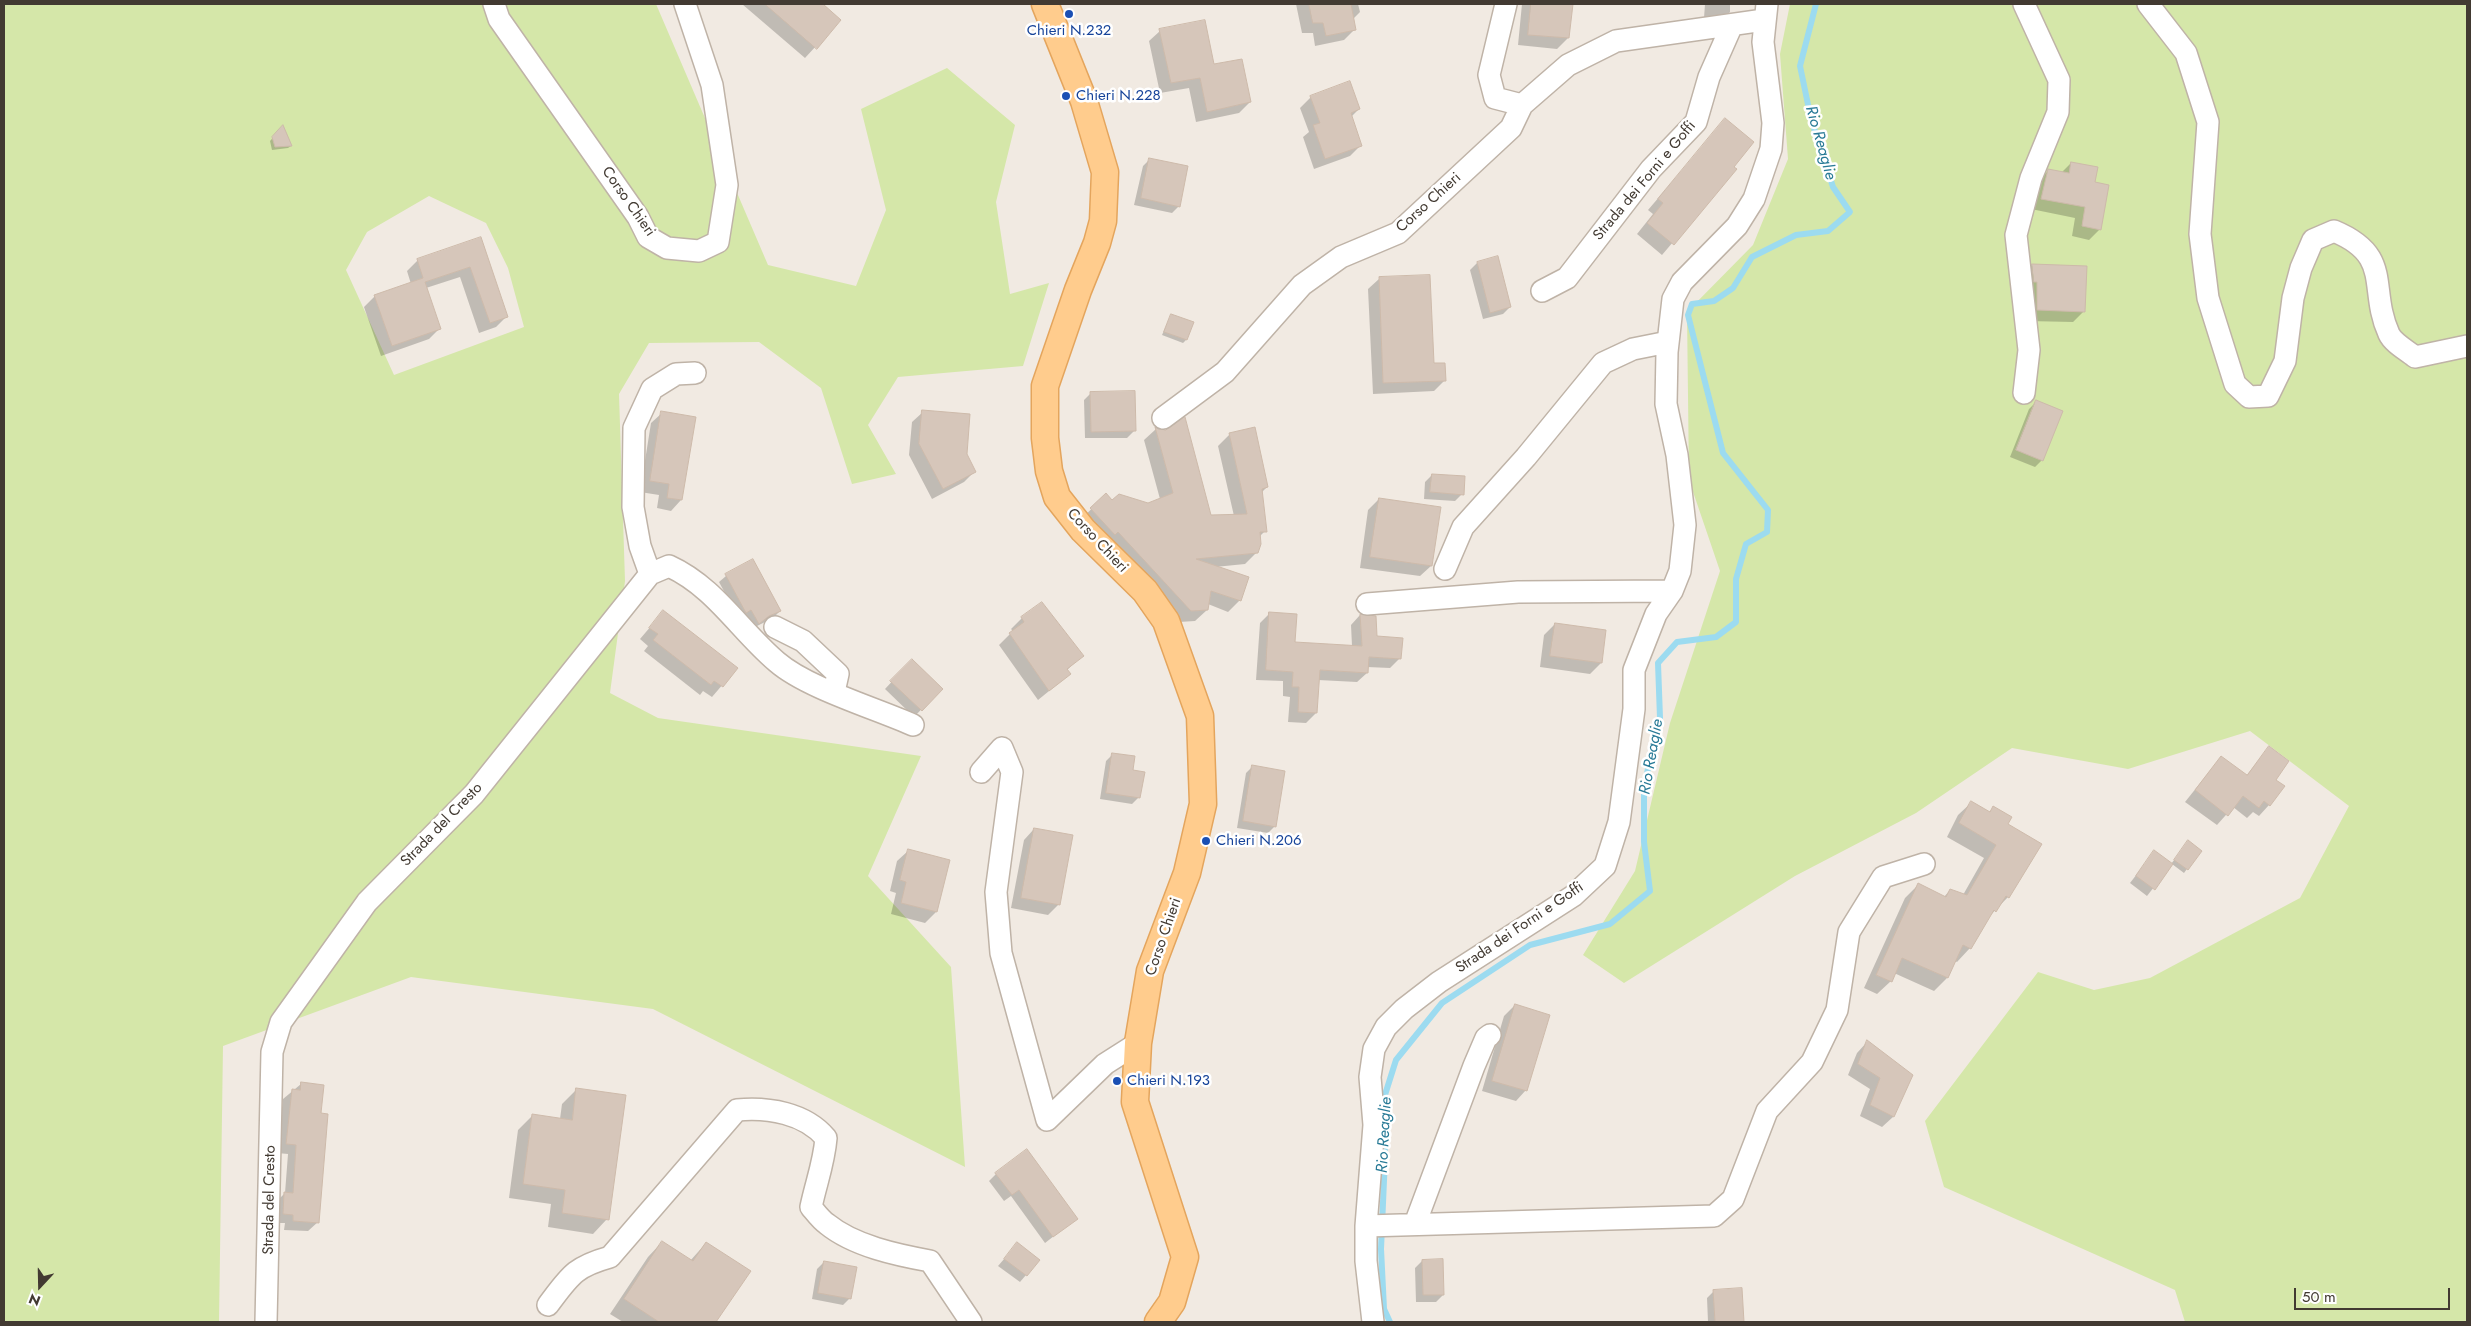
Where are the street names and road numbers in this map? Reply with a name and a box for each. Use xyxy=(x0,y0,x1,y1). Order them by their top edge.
street label: Strada dei Forni e Goffi xyxy=(1590,118,1700,244)
street label: Corso Chieri xyxy=(597,164,659,240)
street label: Corso Chieri xyxy=(1393,169,1465,237)
street label: Corso Chieri xyxy=(1063,505,1131,577)
street label: Strada del Cresto xyxy=(398,779,486,871)
street label: Strada dei Forni e Goffi xyxy=(1453,879,1587,977)
street label: Corso Chieri xyxy=(1142,896,1186,978)
street label: Strada del Cresto xyxy=(260,1145,280,1255)

